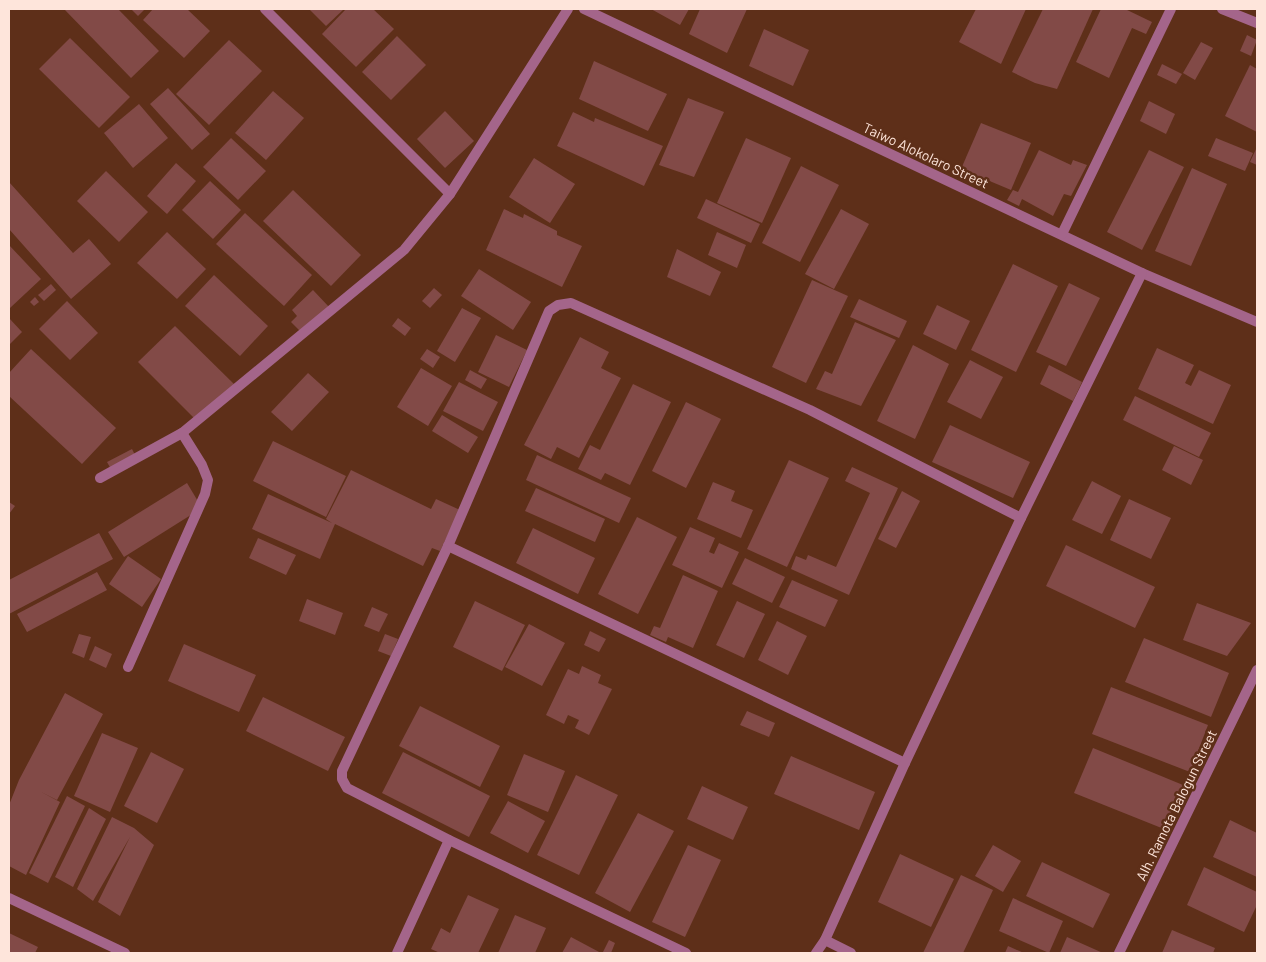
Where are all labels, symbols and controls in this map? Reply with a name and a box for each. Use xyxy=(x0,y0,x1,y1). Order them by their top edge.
street label: Taiwo Alokolaro Street xyxy=(861,118,991,192)
street label: Alh. Ramota Balogun Street xyxy=(1132,727,1220,883)

